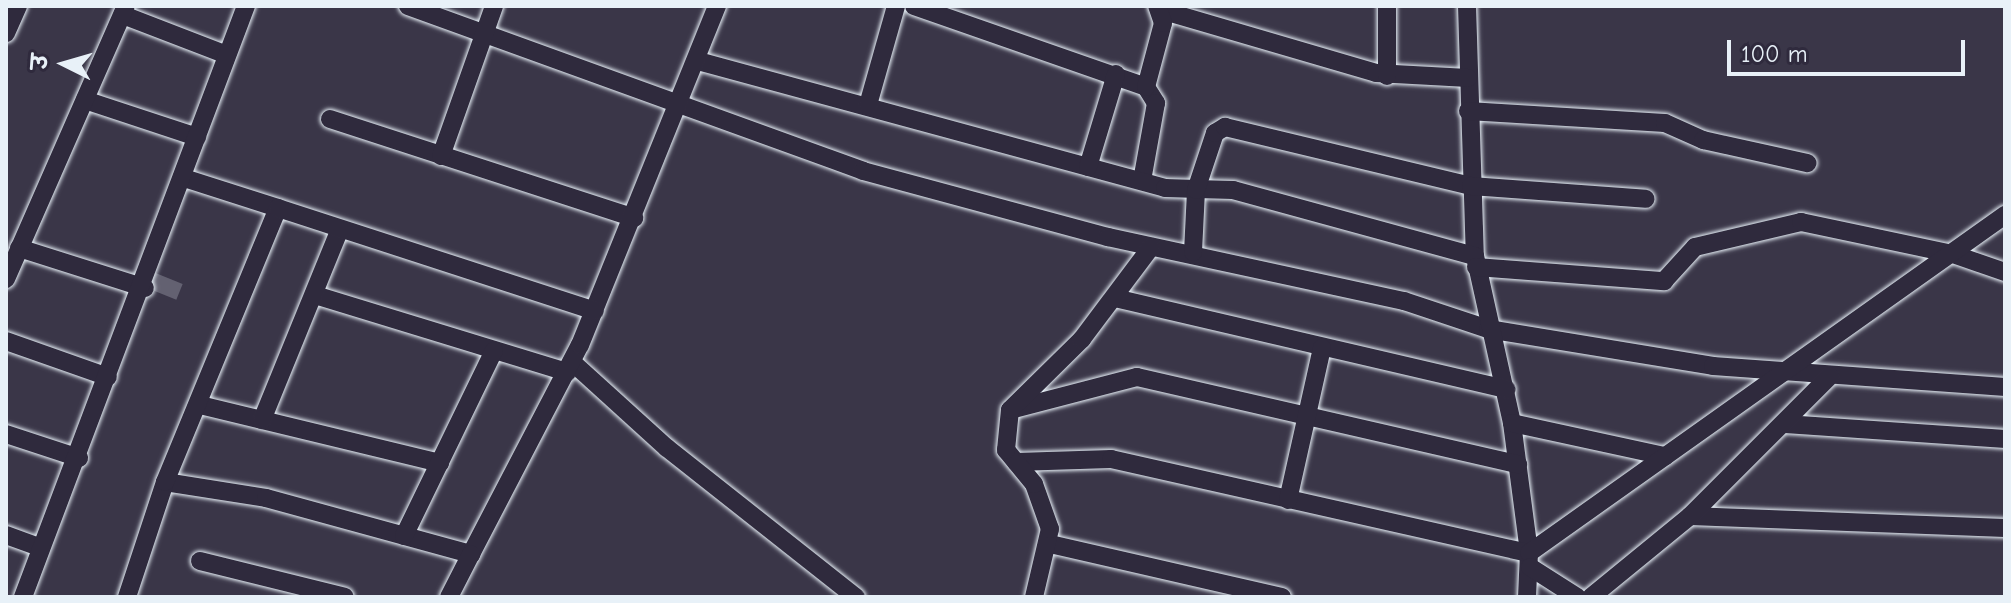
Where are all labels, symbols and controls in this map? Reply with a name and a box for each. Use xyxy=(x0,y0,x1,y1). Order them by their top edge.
north arrow xyxy=(24,24,104,104)
scale bar xyxy=(1731,24,1969,74)
text: 100 m xyxy=(1741,40,1808,68)
text: उ xyxy=(27,53,54,70)

